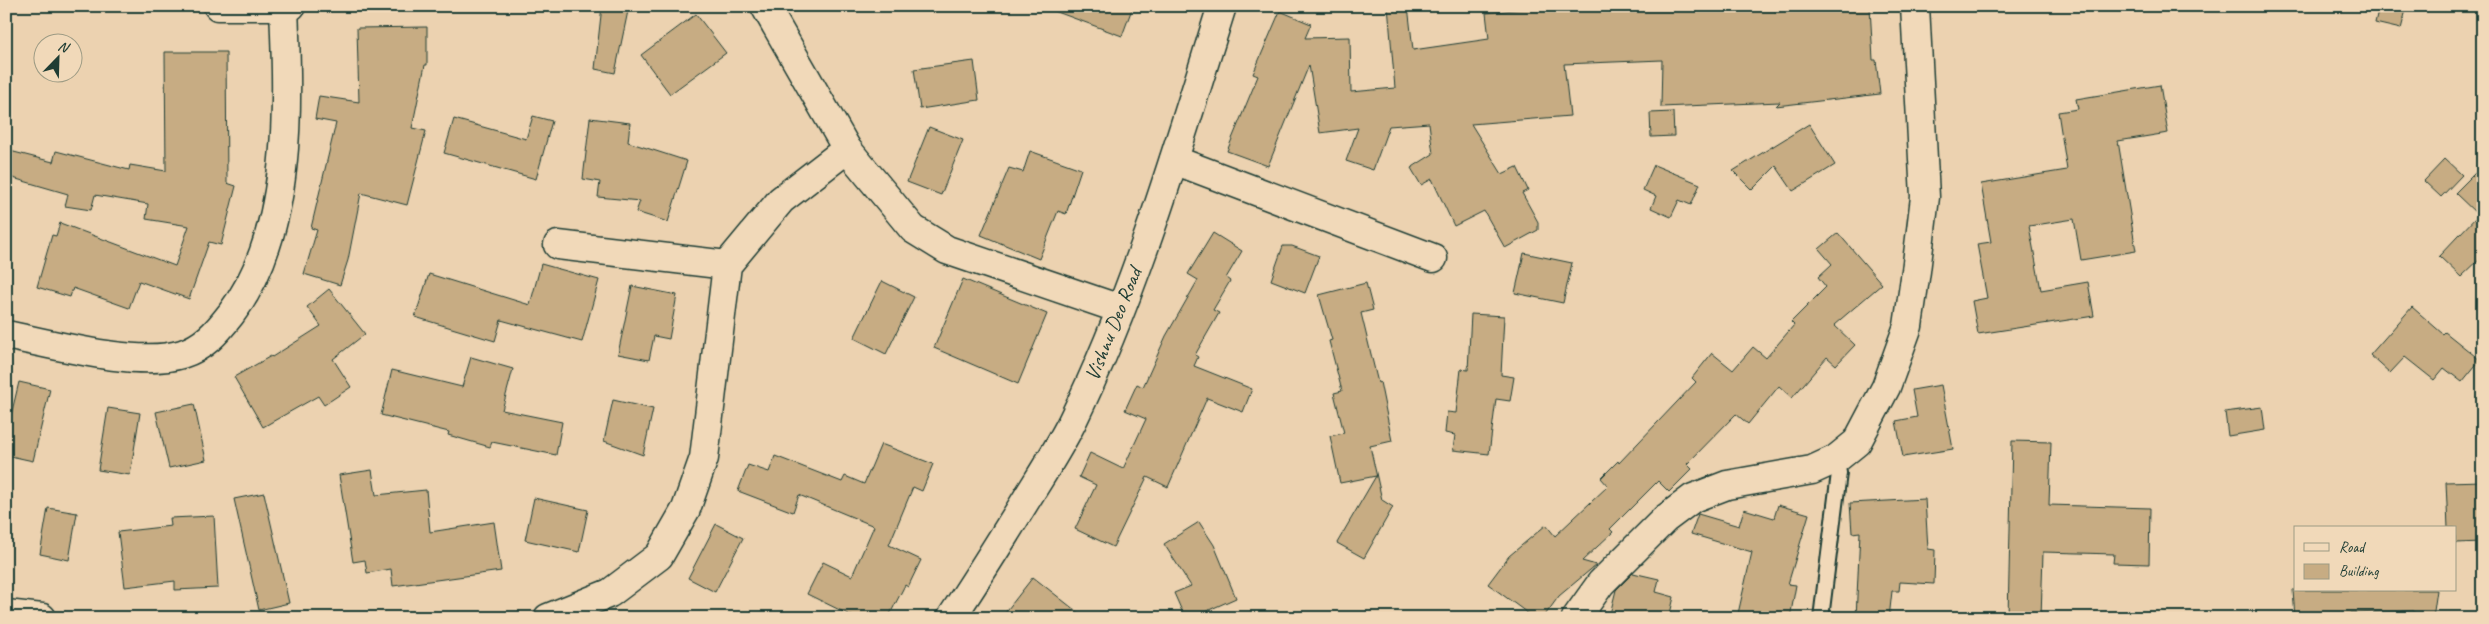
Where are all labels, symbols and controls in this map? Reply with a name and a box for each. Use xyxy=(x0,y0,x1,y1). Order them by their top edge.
north arrow xyxy=(32,32,82,82)
text: N xyxy=(56,37,72,57)
street label: Vishnu Deo Road xyxy=(1079,260,1149,384)
legend xyxy=(2294,526,2456,592)
text: Road xyxy=(2339,538,2366,557)
text: Building xyxy=(2339,562,2379,581)

